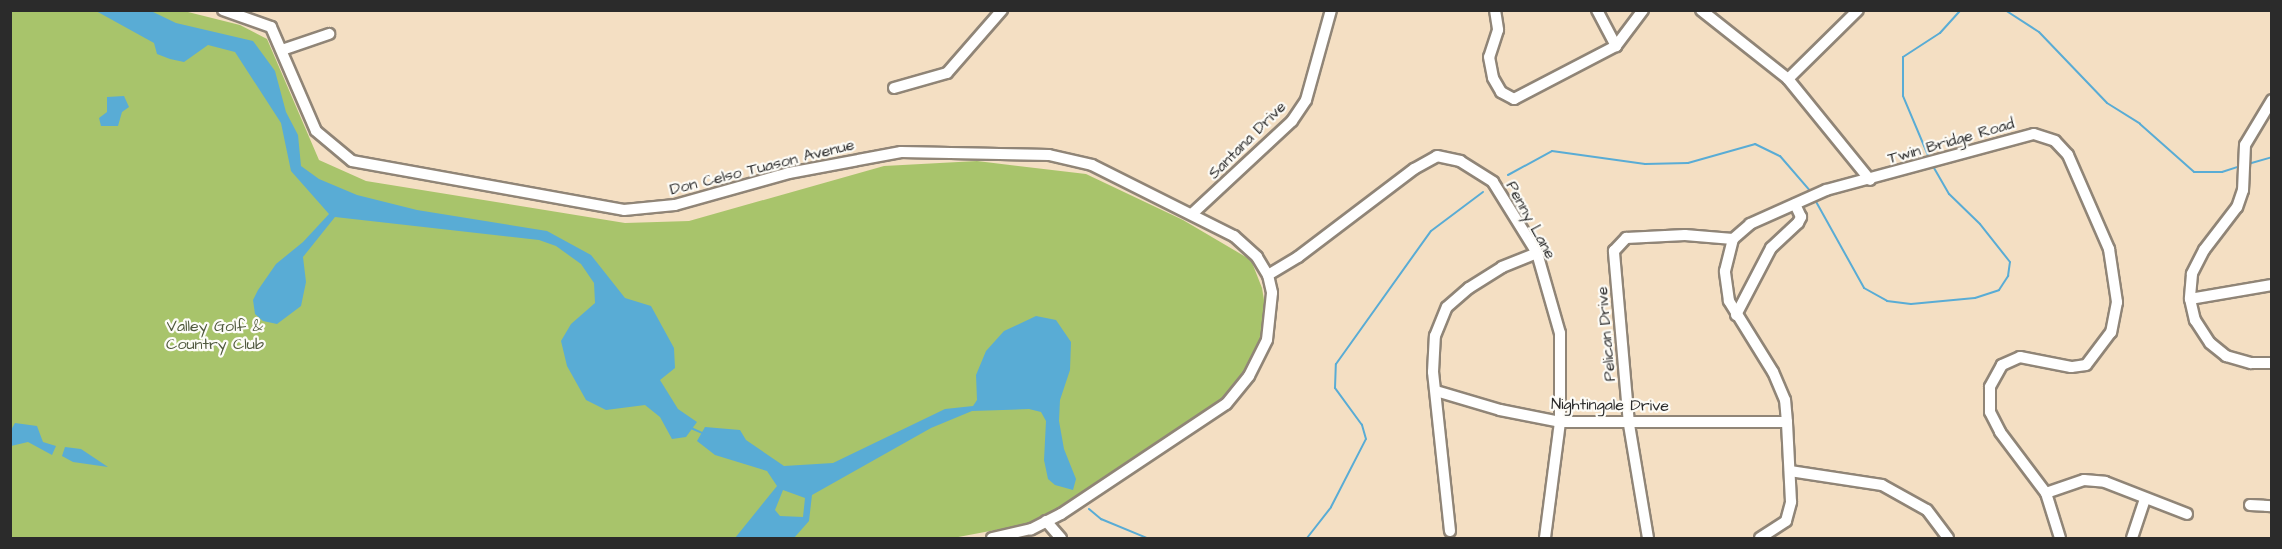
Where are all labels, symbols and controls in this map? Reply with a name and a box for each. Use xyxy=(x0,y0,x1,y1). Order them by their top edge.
street label: Santana Drive xyxy=(1204,97,1290,183)
street label: Twin Bridge Road xyxy=(1886,114,2016,168)
street label: Don Celso Tuason Avenue xyxy=(668,135,856,199)
street label: Penny Lane xyxy=(1502,178,1560,262)
street label: Pelican Drive xyxy=(1592,286,1620,382)
park label: Valley Golf & Country Club xyxy=(166,316,264,354)
street label: Nightingale Drive xyxy=(1551,394,1669,416)

